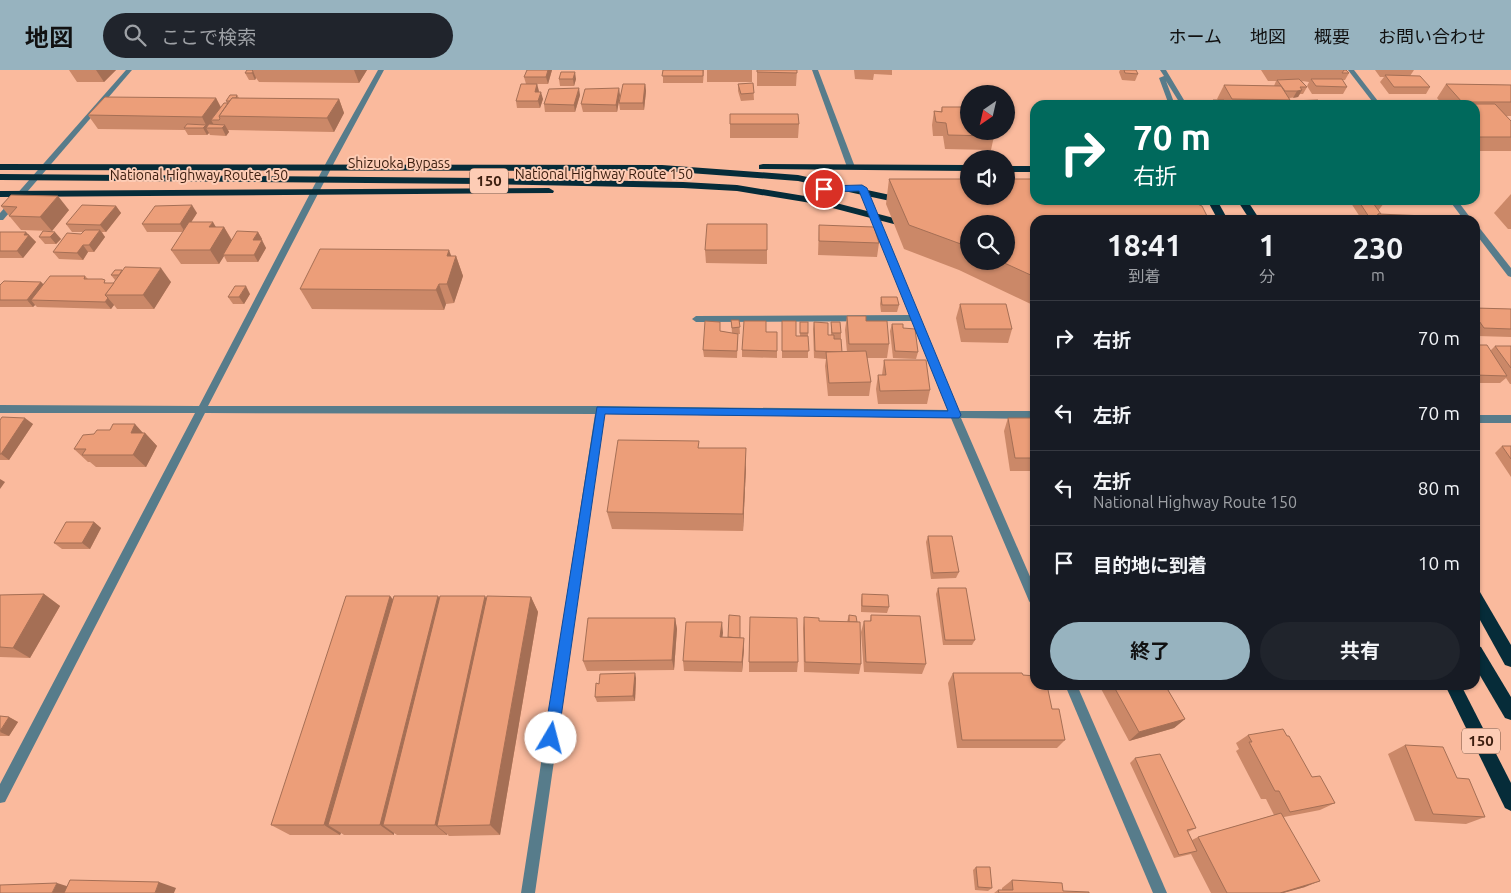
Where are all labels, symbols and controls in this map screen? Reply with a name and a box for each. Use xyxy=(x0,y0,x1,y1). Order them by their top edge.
search box xyxy=(103,13,453,58)
icon: search xyxy=(121,21,149,49)
text: 地図 xyxy=(25,24,73,51)
text: ここで検索 xyxy=(161,26,256,48)
text: ホーム xyxy=(1169,26,1222,46)
text: 地図 xyxy=(1250,26,1286,46)
text: 概要 xyxy=(1314,26,1350,46)
text: お問い合わせ xyxy=(1378,26,1486,46)
north arrow xyxy=(960,85,1015,140)
map controls xyxy=(960,85,1015,270)
text: 70 m xyxy=(1133,117,1211,157)
icon: right xyxy=(1050,120,1115,185)
button: sound xyxy=(960,150,1015,205)
street label: Shizuoka Bypass xyxy=(348,155,450,171)
text: 右折 xyxy=(1133,163,1177,188)
street label: National Highway Route 150 xyxy=(515,166,693,182)
street label: National Highway Route 150 xyxy=(110,167,288,183)
road number: 150 xyxy=(470,168,508,194)
pin xyxy=(803,168,845,210)
icon: arrive xyxy=(810,175,838,203)
button: search xyxy=(960,215,1015,270)
text: 18:41 xyxy=(1107,228,1182,262)
text: 1 xyxy=(1259,228,1276,262)
text: 230 xyxy=(1352,231,1403,265)
text: m xyxy=(1371,266,1385,284)
text: 到着 xyxy=(1128,267,1160,285)
text: 分 xyxy=(1259,267,1275,285)
icon: right xyxy=(1050,324,1078,352)
text: 70 m xyxy=(1418,327,1460,349)
text: 右折 xyxy=(1093,329,1131,351)
icon: left xyxy=(1050,399,1078,427)
text: 70 m xyxy=(1418,402,1460,424)
text: 左折 xyxy=(1093,404,1131,426)
text: 左折 xyxy=(1093,470,1131,492)
icon: left xyxy=(1050,474,1078,502)
text: 80 m xyxy=(1418,477,1460,499)
text: National Highway Route 150 xyxy=(1093,493,1297,511)
icon: arrive xyxy=(1050,549,1078,577)
text: 10 m xyxy=(1418,552,1460,574)
text: 目的地に到着 xyxy=(1093,554,1207,576)
button: 終了 xyxy=(1050,622,1250,680)
button: 共有 xyxy=(1260,622,1460,680)
position arrow xyxy=(524,711,576,763)
road number: 150 xyxy=(1462,728,1500,754)

